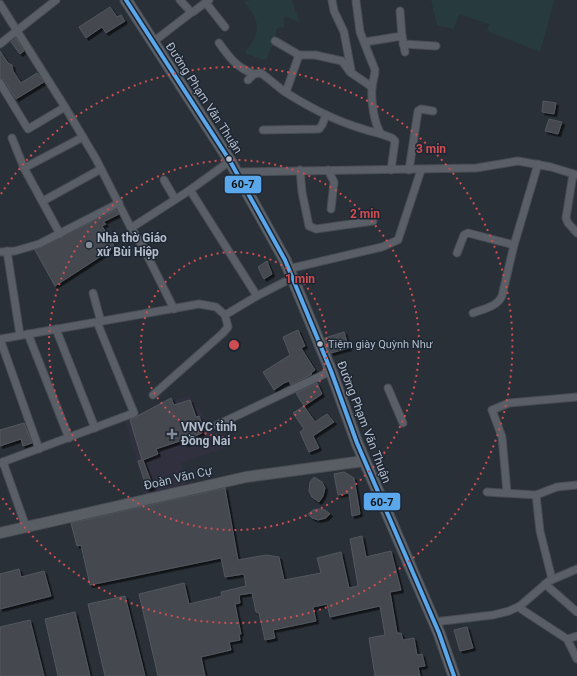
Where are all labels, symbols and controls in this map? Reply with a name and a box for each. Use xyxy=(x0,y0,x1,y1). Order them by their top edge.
street label: Đường Phạm Văn Thuận xyxy=(163,40,245,156)
text: 3 min xyxy=(416,142,446,156)
unlabelled marker xyxy=(224,154,234,164)
line badge: 60-7 xyxy=(224,175,262,194)
text: 60-7 xyxy=(231,178,255,191)
text: 2 min xyxy=(350,207,380,221)
place label: Nhà thờ Giáo xứ Bùi Hiệp xyxy=(97,231,167,259)
marker: Nhà thờ Giáo xứ Bùi Hiệp xyxy=(84,240,94,250)
text: 1 min xyxy=(285,272,315,286)
centre of rings xyxy=(227,338,241,352)
place label: Tiệm giày Quỳnh Như xyxy=(328,338,433,351)
marker: Tiệm giày Quỳnh Như xyxy=(315,339,325,349)
street label: Đường Phạm Văn Thuận xyxy=(334,359,394,485)
place label: VNVC tỉnh Đồng Nai xyxy=(181,420,237,448)
marker: VNVC tỉnh Đồng Nai xyxy=(166,428,178,440)
street label: Đoàn Văn Cự xyxy=(142,463,214,493)
line badge: 60-7 xyxy=(363,492,401,511)
text: 60-7 xyxy=(370,496,394,509)

